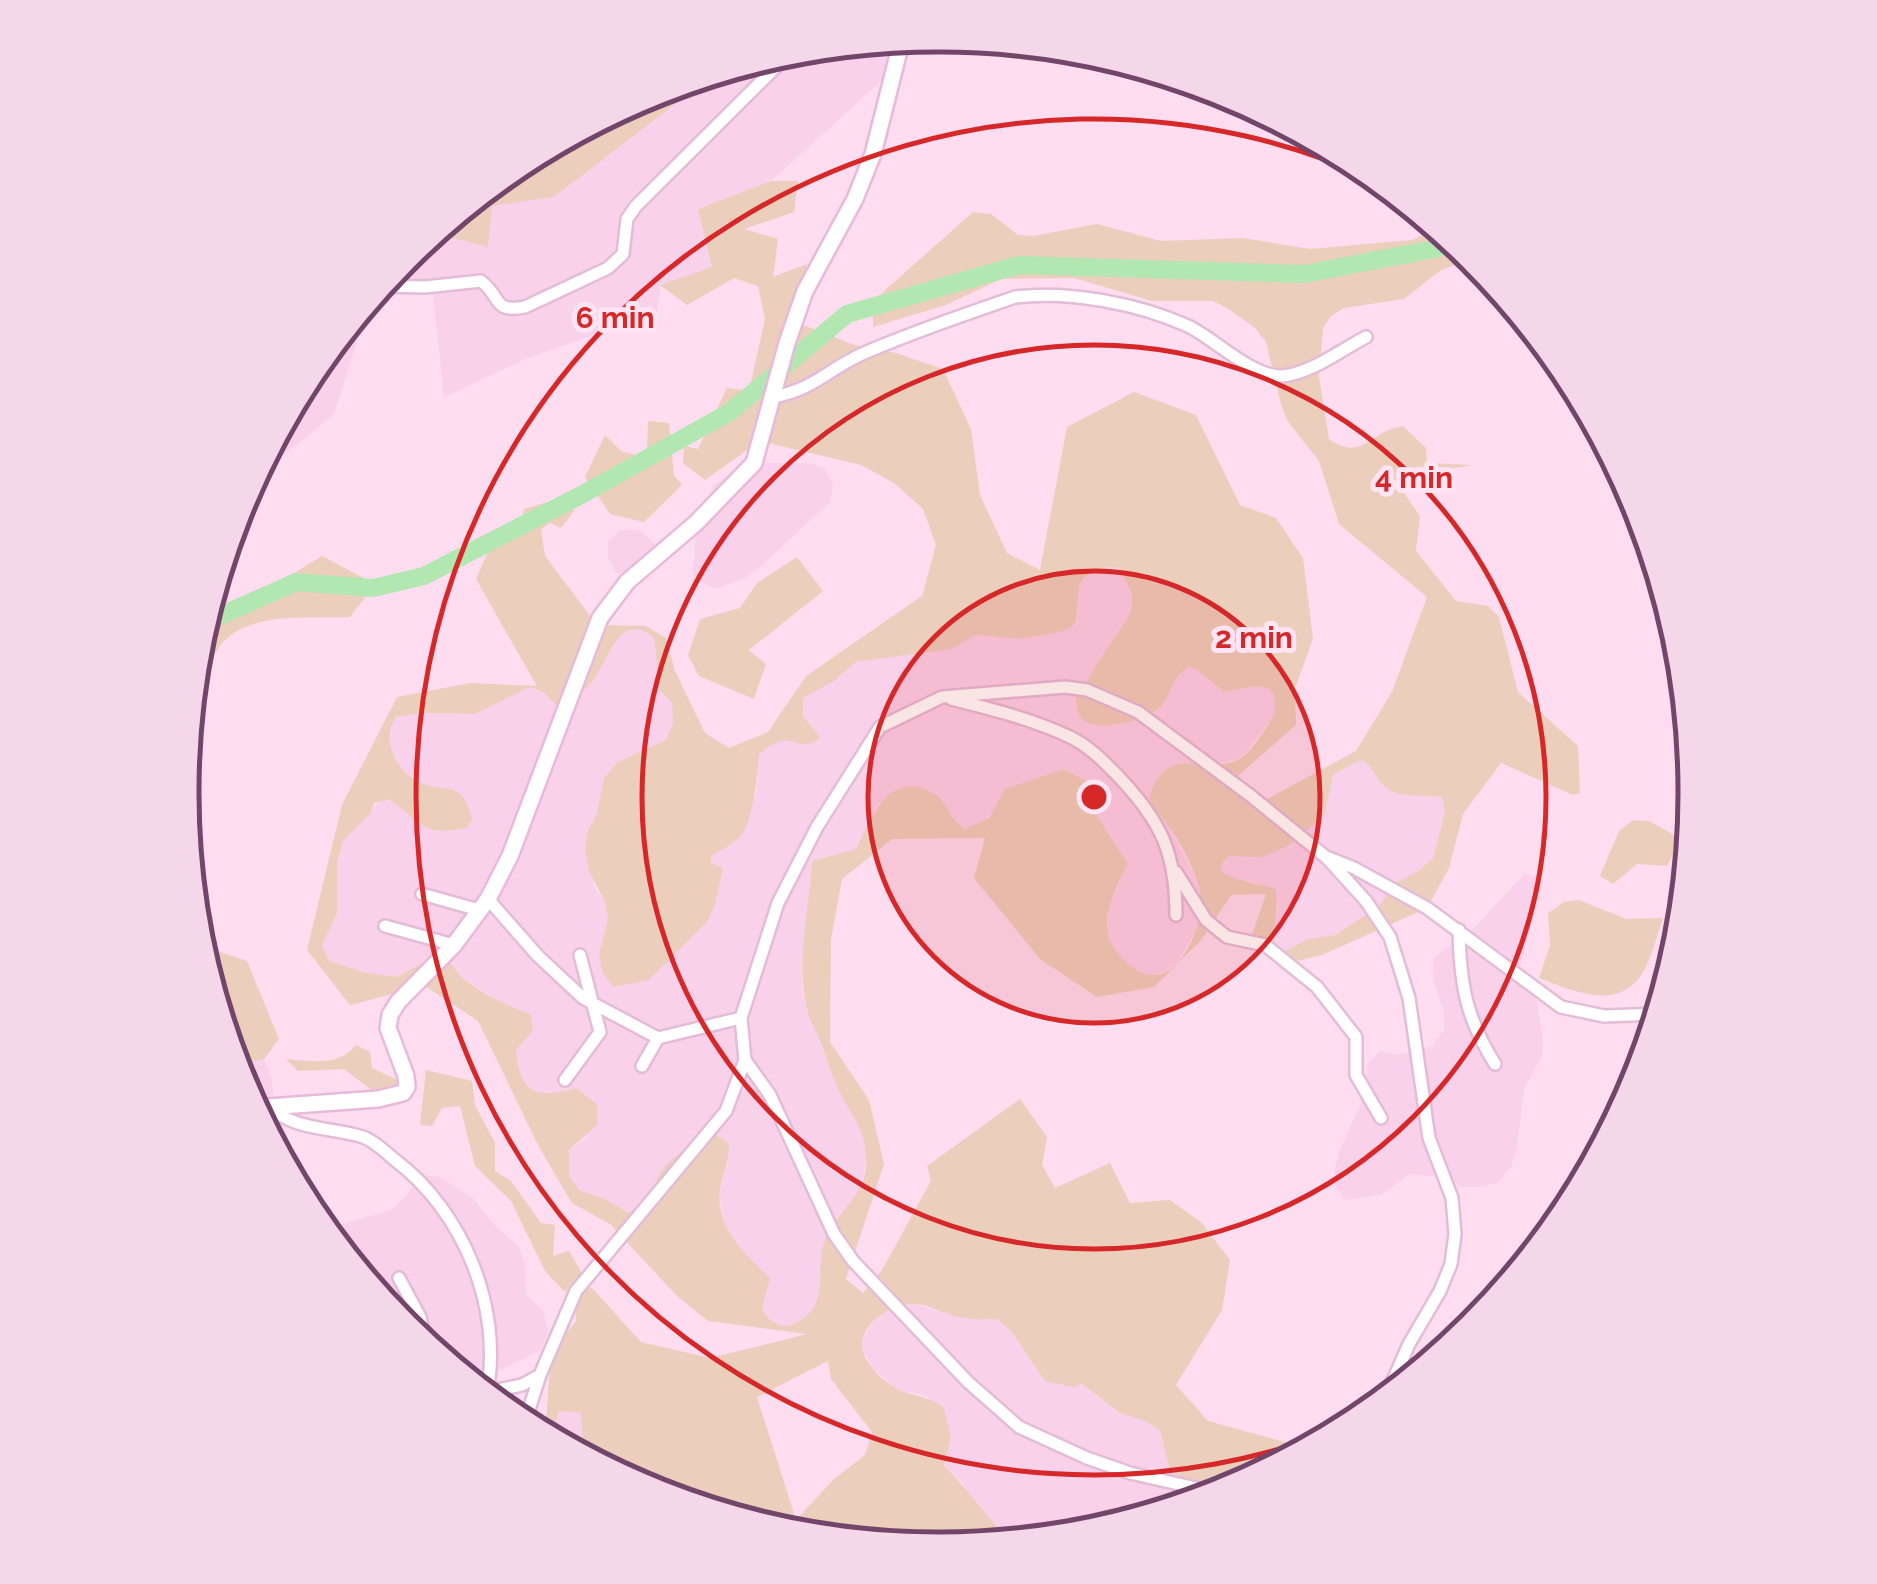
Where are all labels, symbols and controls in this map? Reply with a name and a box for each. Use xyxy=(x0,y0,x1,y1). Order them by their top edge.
text: 6 min xyxy=(575,300,655,335)
text: 4 min xyxy=(1375,460,1453,495)
text: 2 min xyxy=(1215,620,1293,655)
centre of rings xyxy=(1076,779,1112,815)

